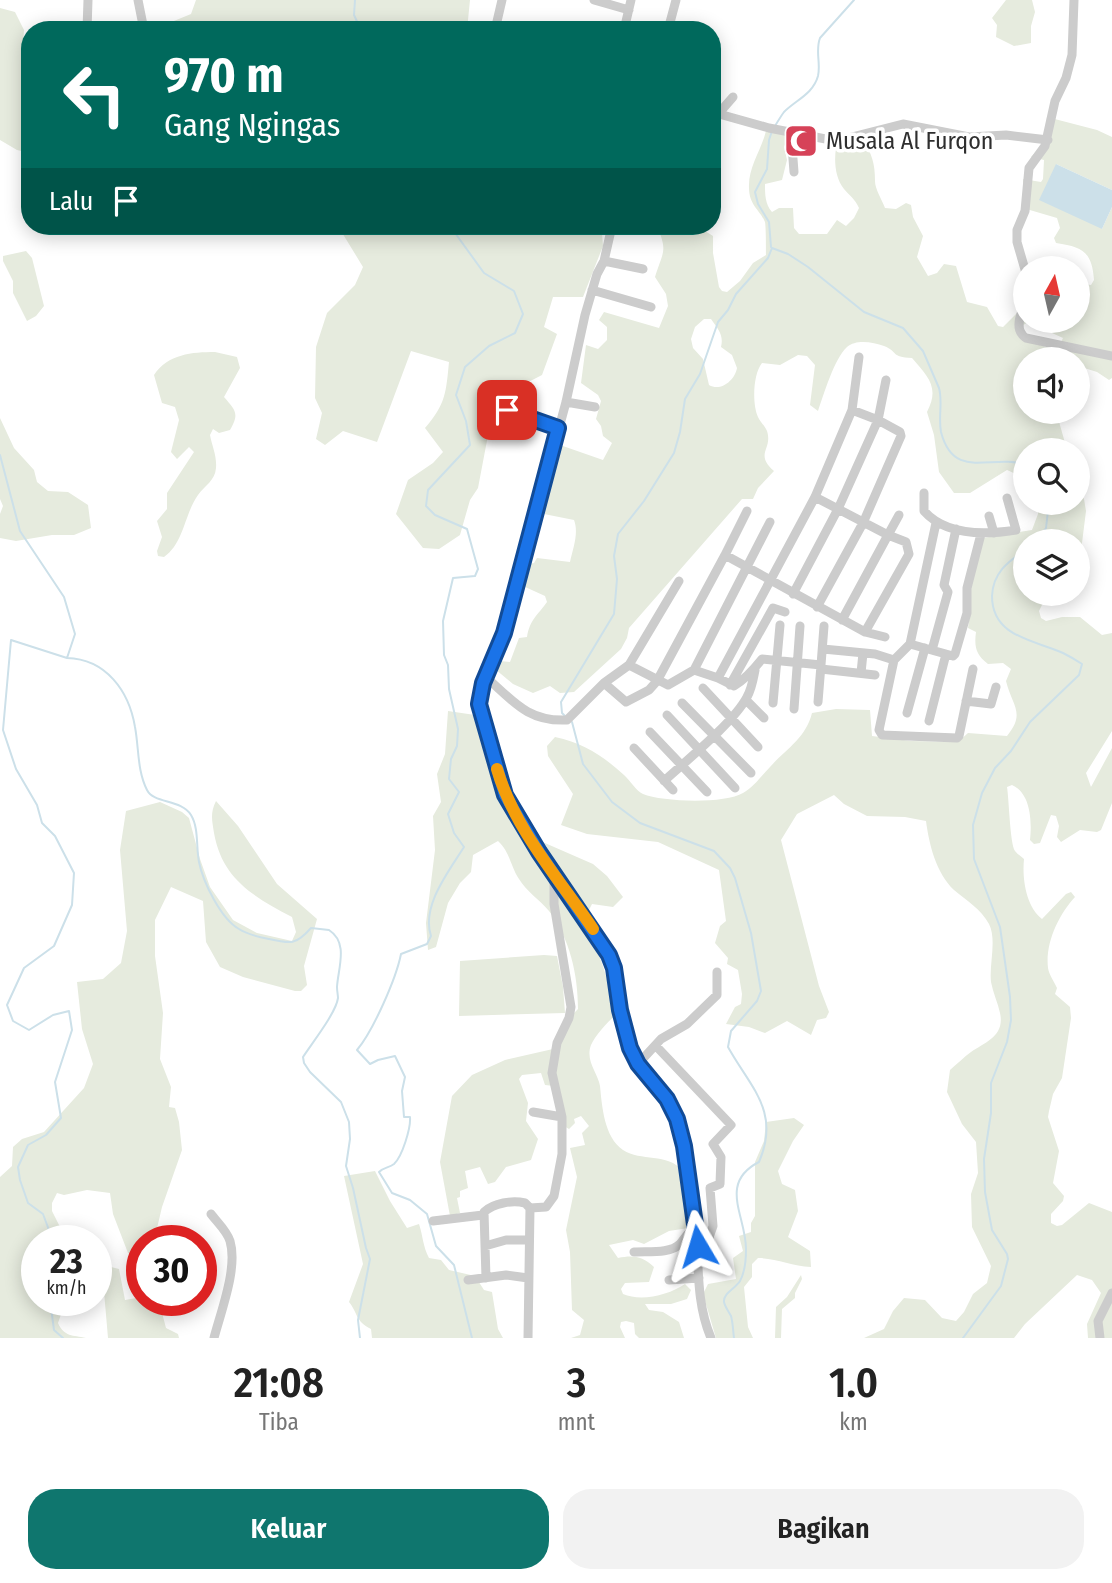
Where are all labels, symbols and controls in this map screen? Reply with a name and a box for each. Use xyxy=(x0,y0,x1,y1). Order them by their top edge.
text: 970 m xyxy=(164,46,284,105)
icon: left xyxy=(49,49,140,140)
text: Gang Ngingas xyxy=(164,106,340,144)
mosque icon: Musala Al Furqon xyxy=(782,122,820,160)
place label: Musala Al Furqon xyxy=(826,127,993,155)
icon: arrive xyxy=(107,182,145,220)
text: Lalu xyxy=(49,186,93,217)
north arrow xyxy=(1013,256,1090,332)
map controls xyxy=(1013,256,1090,606)
button: sound xyxy=(1013,347,1090,424)
pin xyxy=(477,380,537,440)
icon: arrive xyxy=(488,391,526,429)
button: search xyxy=(1013,438,1090,515)
button: layers xyxy=(1013,529,1090,606)
position arrow xyxy=(661,1209,735,1283)
speed limit sign: 30 xyxy=(126,1225,217,1316)
text: 23 xyxy=(50,1240,83,1282)
text: km/h xyxy=(46,1277,87,1299)
text: 21:08 xyxy=(234,1358,324,1408)
text: 3 xyxy=(567,1358,586,1408)
text: 1.0 xyxy=(829,1358,878,1408)
text: Tiba xyxy=(259,1408,299,1436)
text: mnt xyxy=(558,1408,595,1436)
text: km xyxy=(839,1408,868,1436)
button: Keluar xyxy=(28,1489,549,1569)
button: Bagikan xyxy=(563,1489,1084,1569)

